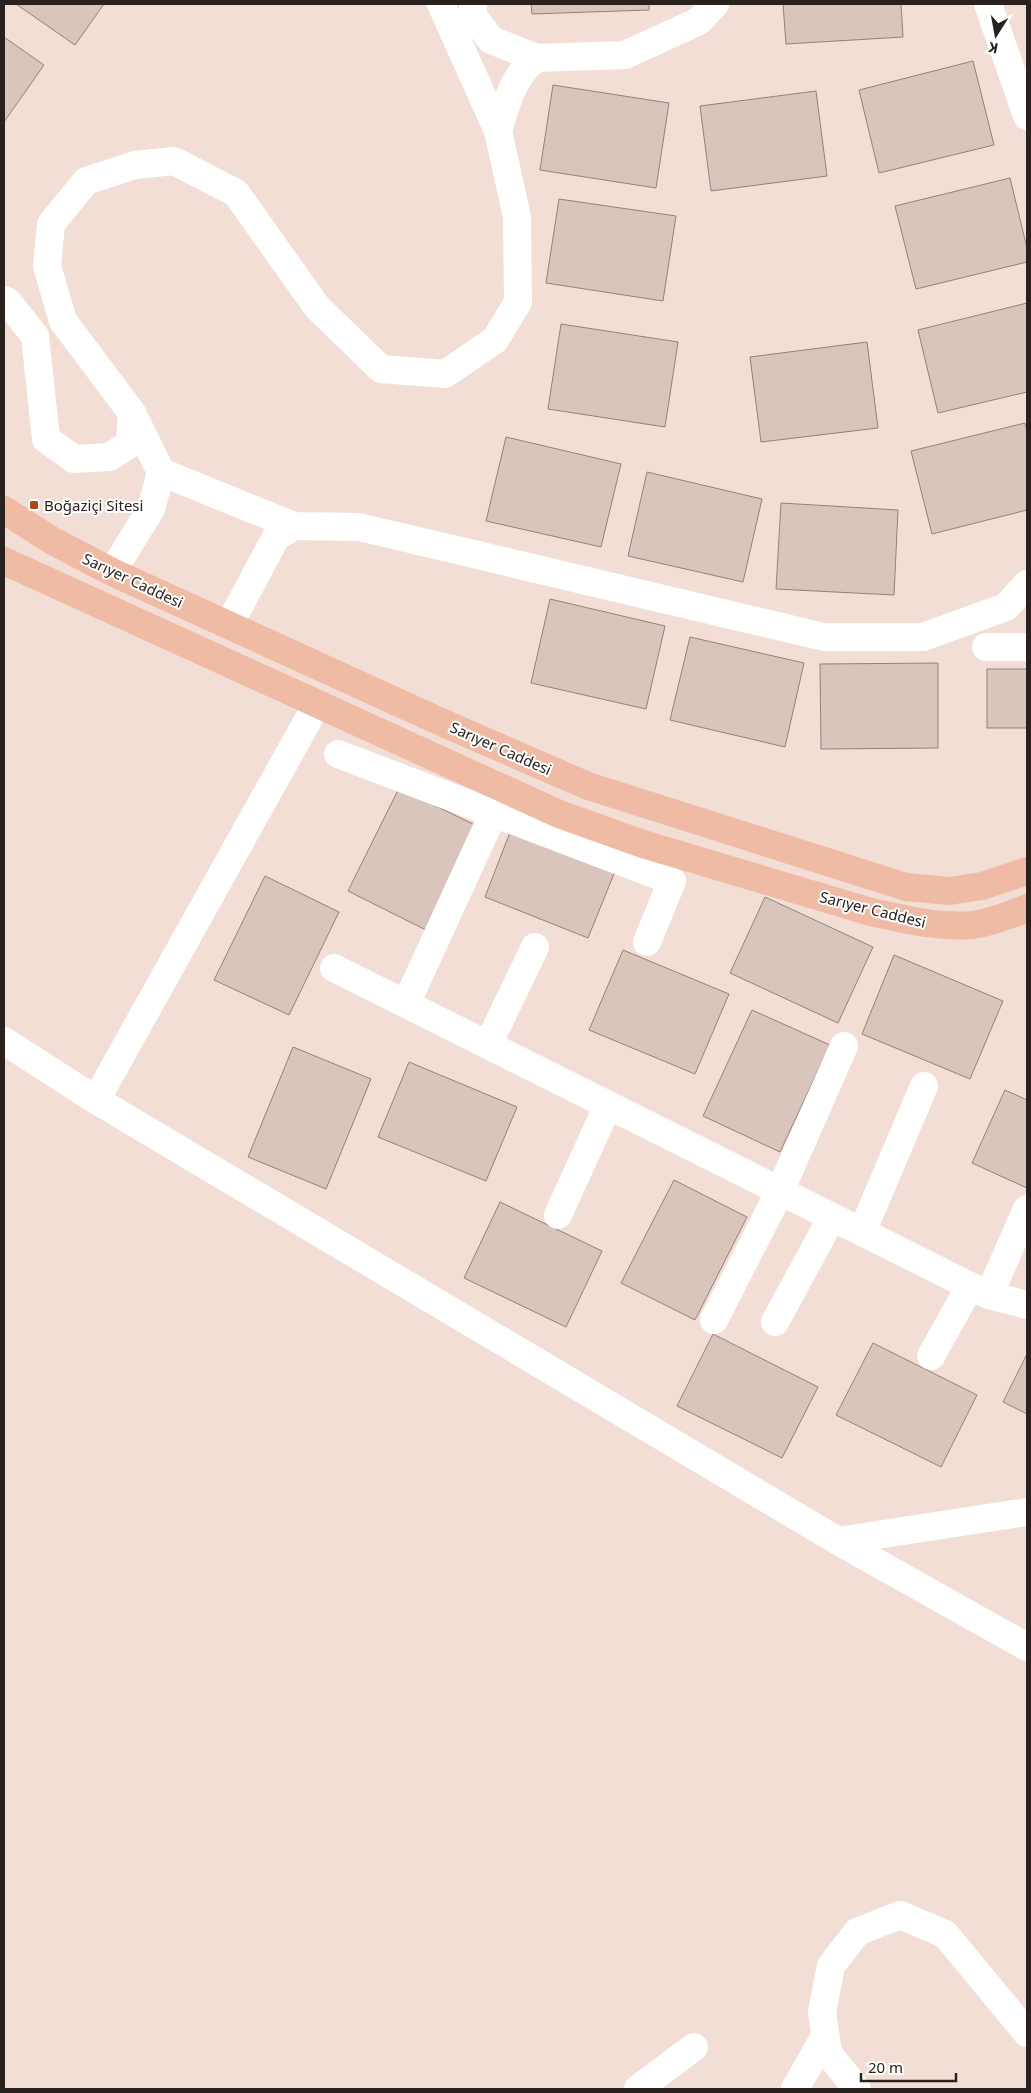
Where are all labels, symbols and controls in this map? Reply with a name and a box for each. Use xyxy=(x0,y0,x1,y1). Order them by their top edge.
north arrow xyxy=(971,10,1021,60)
text: K xyxy=(986,38,1000,58)
place label: Boğaziçi Sitesi xyxy=(44,495,143,515)
marker: Boğaziçi Sitesi xyxy=(28,499,40,511)
street label: Sarıyer Caddesi xyxy=(79,548,187,612)
street label: Sarıyer Caddesi xyxy=(447,717,555,779)
street label: Sarıyer Caddesi xyxy=(818,886,928,932)
scale bar xyxy=(861,2050,956,2082)
text: 20 m xyxy=(868,2057,903,2077)

